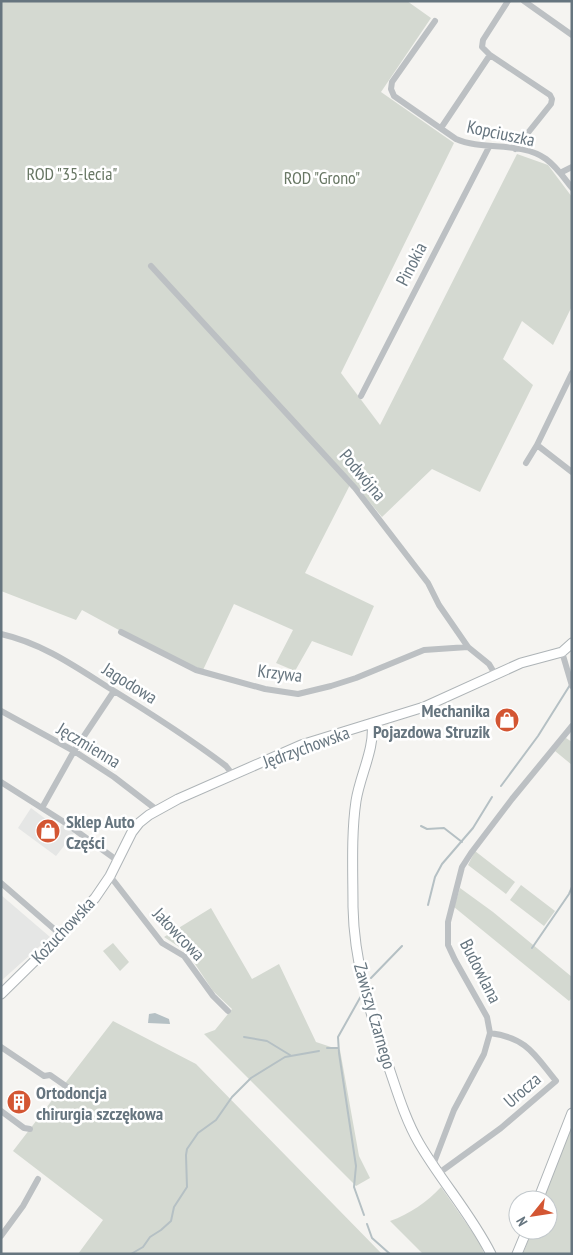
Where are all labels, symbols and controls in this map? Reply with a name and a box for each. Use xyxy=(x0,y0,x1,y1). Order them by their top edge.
street label: Kopciuszka xyxy=(465,115,537,151)
park label: ROD "35-lecia" xyxy=(27,162,117,185)
park label: ROD "Grono" xyxy=(284,166,360,189)
street label: Pinokia xyxy=(390,238,432,290)
street label: Podwójna xyxy=(335,444,391,506)
street label: Jagodowa xyxy=(97,657,162,709)
street label: Krzywa xyxy=(256,659,304,687)
place label: Mechanika Pojazdowa Struzik xyxy=(373,699,491,743)
shop icon: Mechanika Pojazdowa Struzik xyxy=(494,707,520,733)
street label: Jęczmienna xyxy=(52,717,125,773)
street label: Jędrzychowska xyxy=(259,721,352,774)
place label: Sklep Auto Części xyxy=(66,810,135,854)
shop icon: Sklep Auto Części xyxy=(35,818,61,844)
street label: Kożuchowska xyxy=(26,892,100,968)
street label: Jałowcowa xyxy=(147,902,210,965)
street label: Budowlana xyxy=(455,935,507,1007)
street label: Zawiszy Czarnego xyxy=(349,960,401,1072)
street label: Urocza xyxy=(499,1068,545,1112)
place label: Ortodoncja chirurgia szczękowa xyxy=(36,1081,163,1125)
building icon: Ortodoncja chirurgia szczękowa xyxy=(6,1089,32,1115)
north arrow xyxy=(508,1190,558,1240)
text: N xyxy=(512,1214,531,1229)

